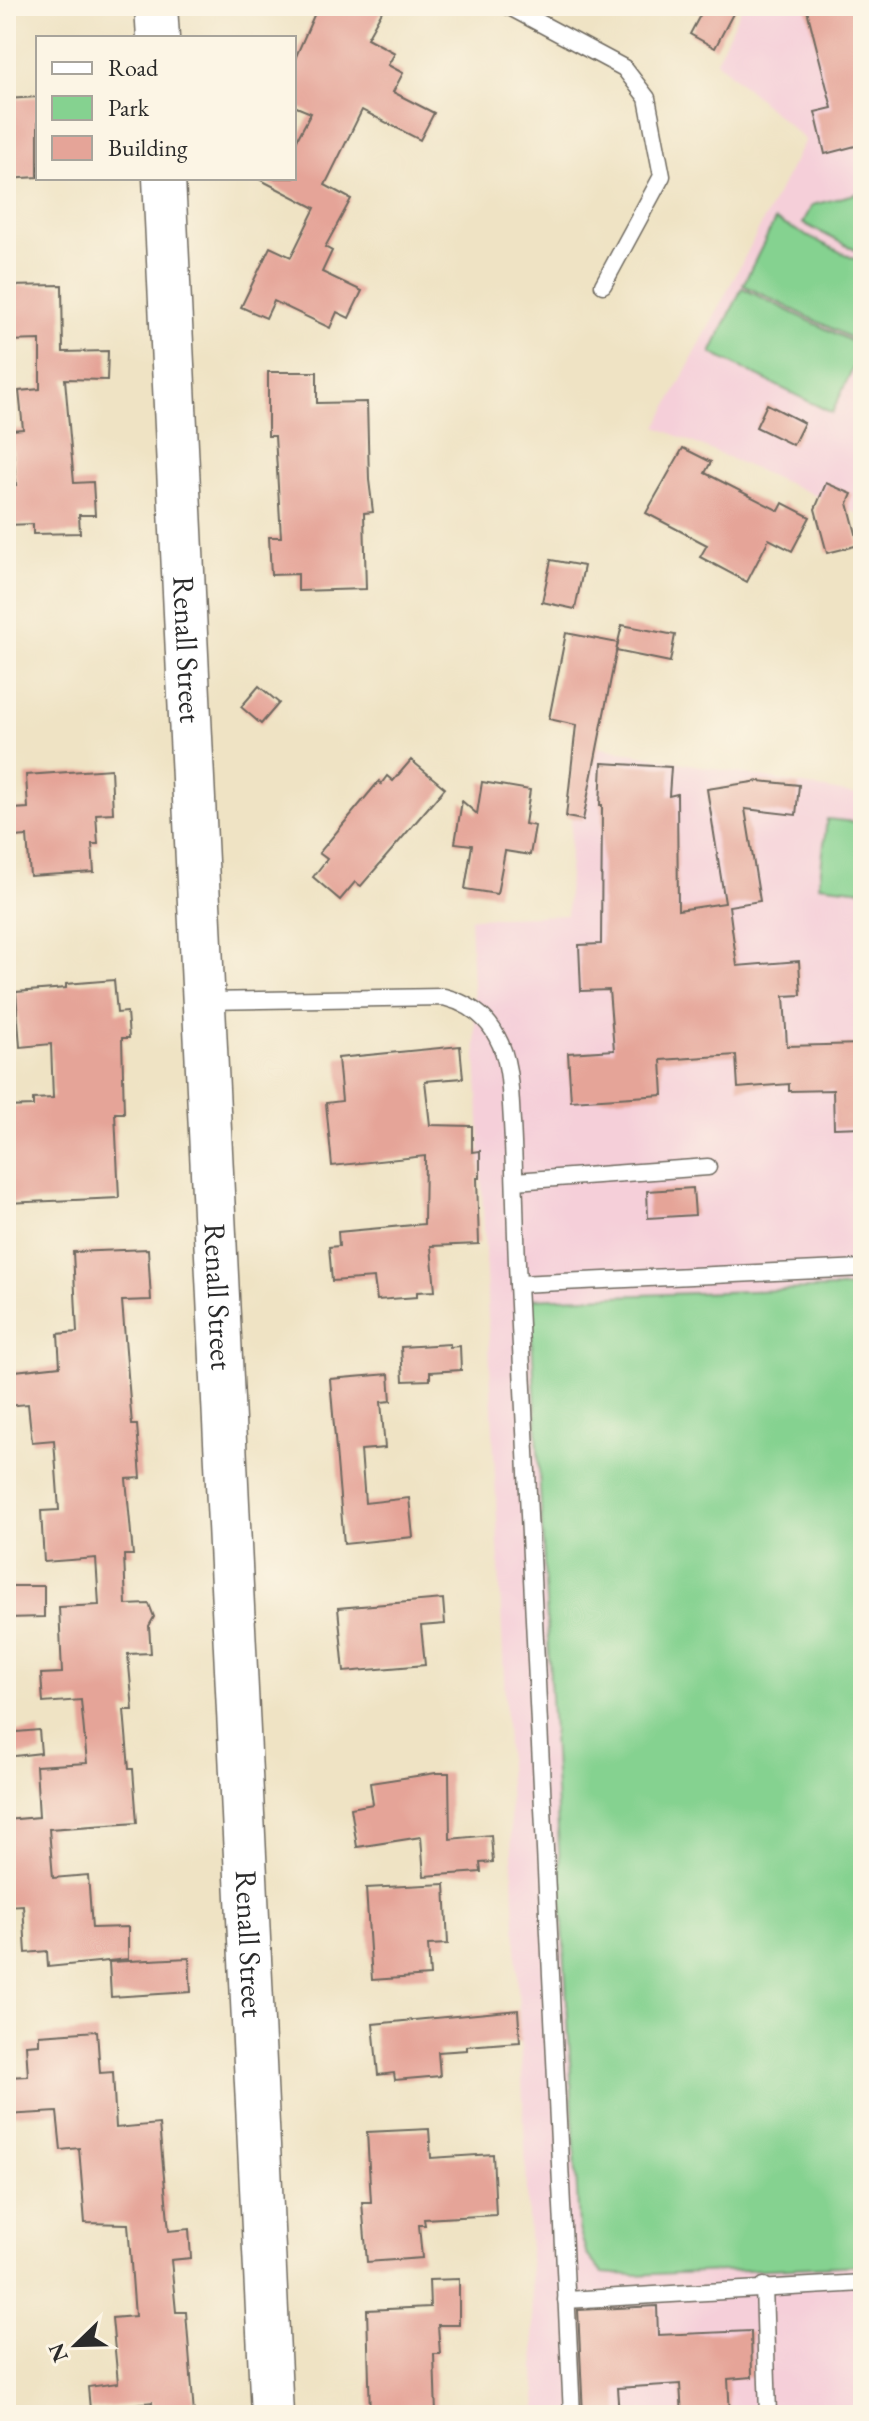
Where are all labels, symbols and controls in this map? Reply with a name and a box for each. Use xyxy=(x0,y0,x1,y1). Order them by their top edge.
legend xyxy=(36,36,296,180)
text: Road xyxy=(108,52,159,83)
text: Park xyxy=(108,92,150,123)
text: Building xyxy=(108,132,188,163)
street label: Renall Street xyxy=(164,575,210,724)
street label: Renall Street xyxy=(195,1222,242,1372)
street label: Renall Street xyxy=(227,1869,273,2019)
north arrow xyxy=(36,2305,116,2385)
text: N xyxy=(41,2339,75,2366)

